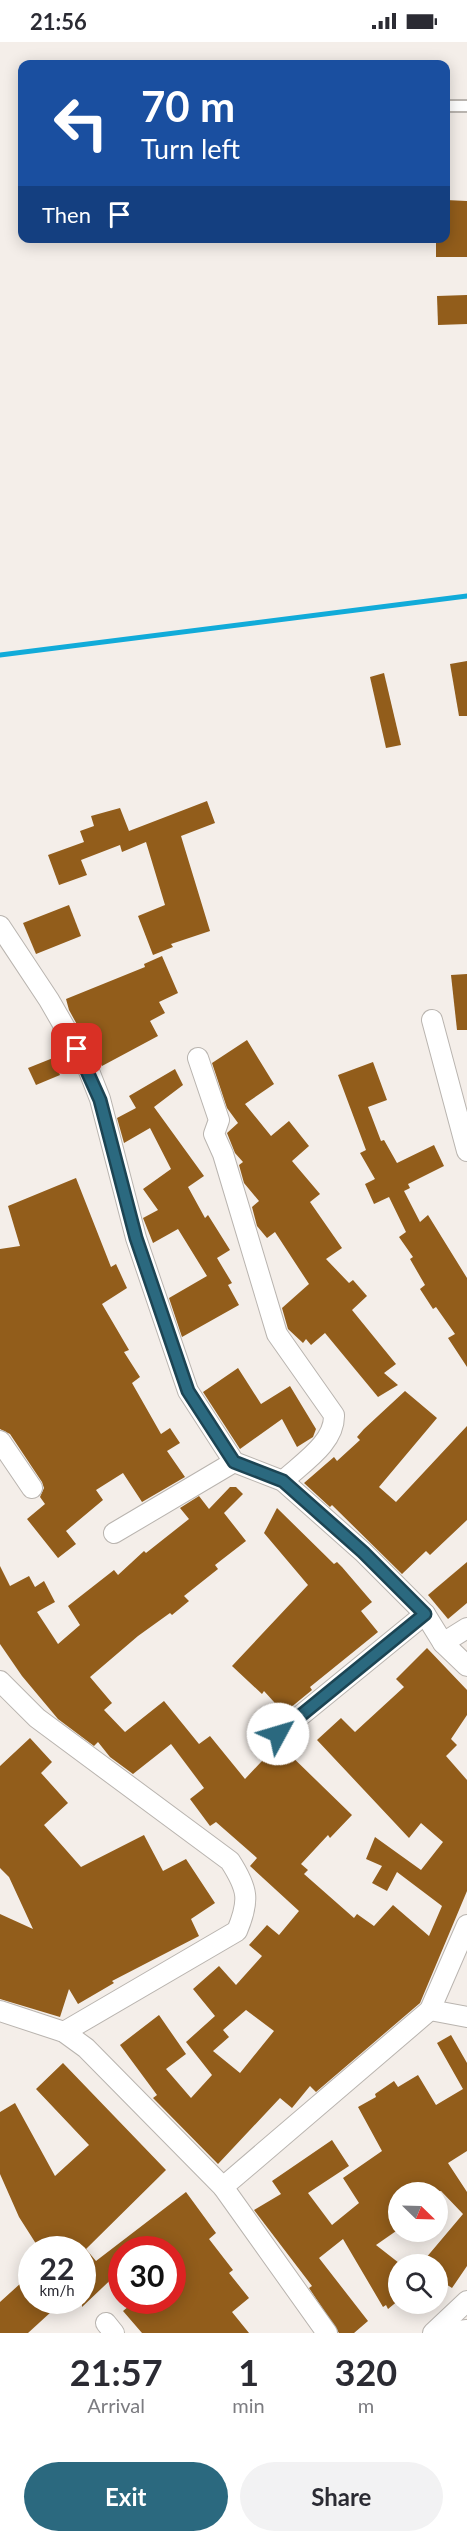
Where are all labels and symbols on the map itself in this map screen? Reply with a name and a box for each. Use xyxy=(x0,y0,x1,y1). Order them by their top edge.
pin xyxy=(51,1023,102,1074)
position arrow xyxy=(246,1702,310,1766)
north arrow xyxy=(388,2182,448,2242)
speed limit sign: 30 xyxy=(108,2236,186,2314)

